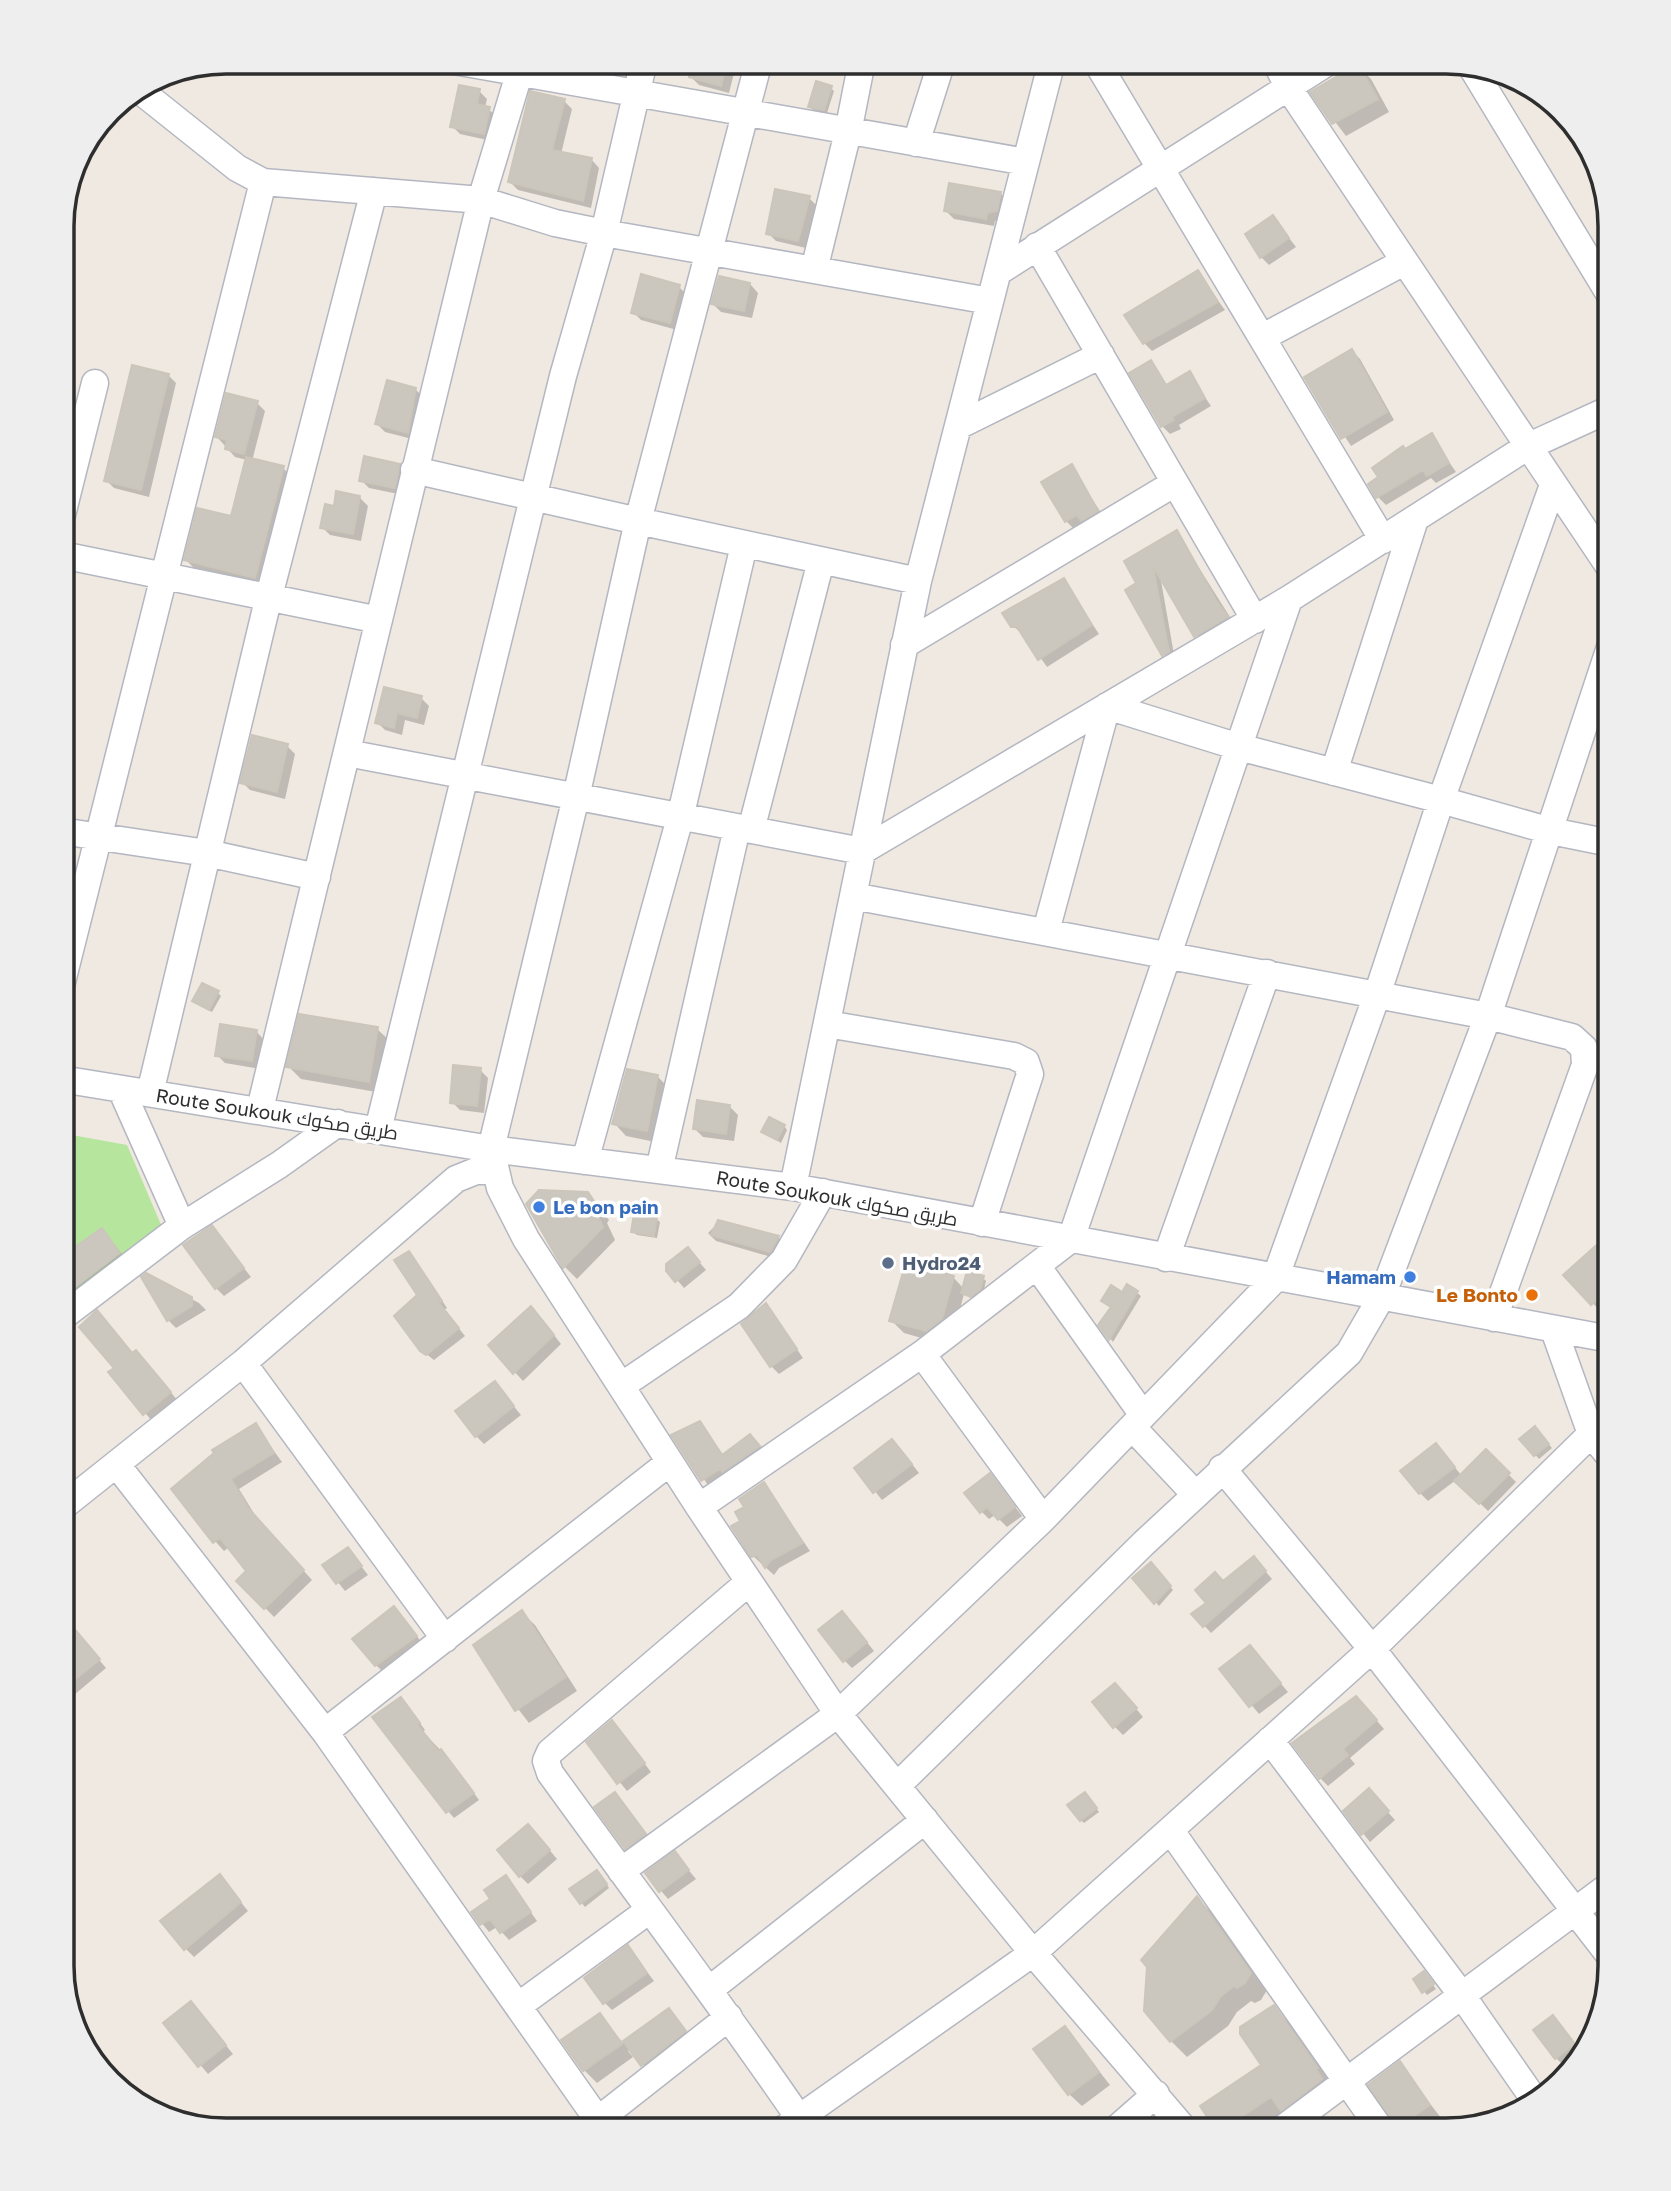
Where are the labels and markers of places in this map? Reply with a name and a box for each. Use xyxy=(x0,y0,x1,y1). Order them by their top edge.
place label: Le bon pain xyxy=(553,1195,659,1218)
marker: Le bon pain xyxy=(531,1199,547,1215)
place label: Hydro24 xyxy=(902,1251,981,1274)
marker: Hydro24 xyxy=(880,1255,896,1271)
place label: Hamam xyxy=(1326,1265,1396,1288)
marker: Hamam xyxy=(1402,1269,1418,1285)
place label: Le Bonto xyxy=(1436,1283,1518,1306)
marker: Le Bonto xyxy=(1524,1287,1540,1303)

